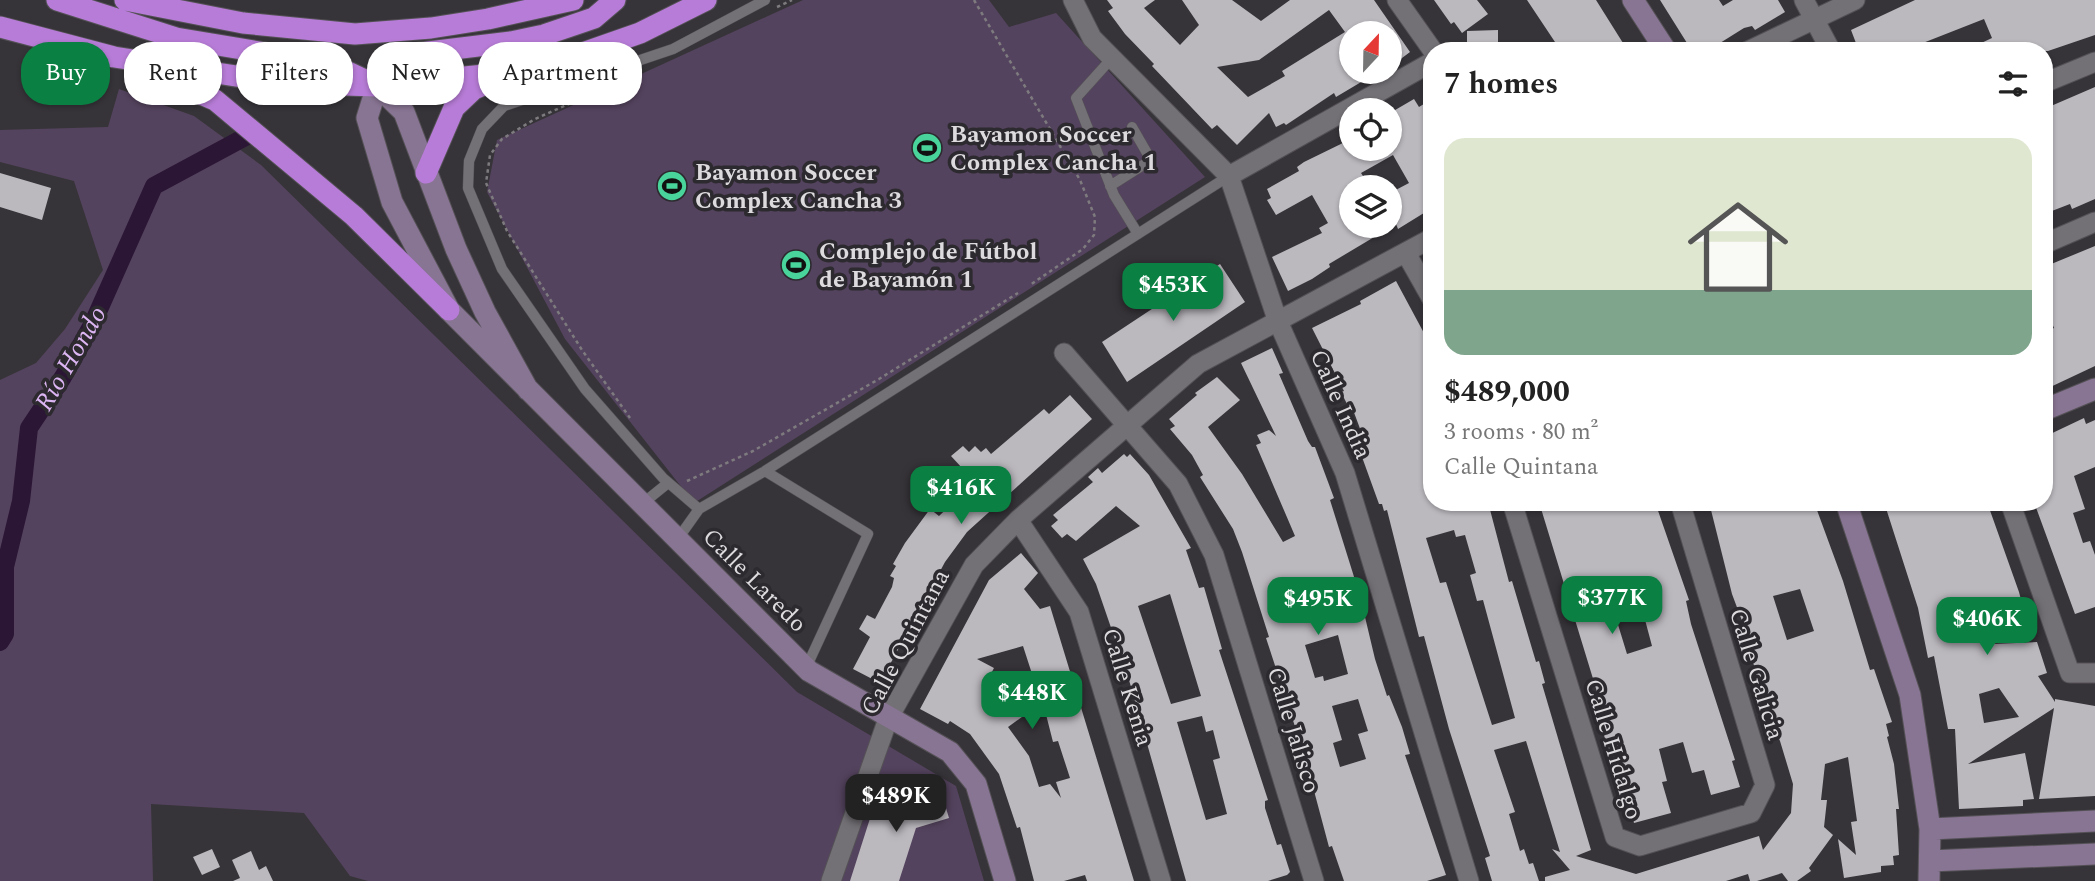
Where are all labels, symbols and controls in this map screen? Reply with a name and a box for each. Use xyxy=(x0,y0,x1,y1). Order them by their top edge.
north arrow xyxy=(1339,21,1402,84)
map controls xyxy=(1339,21,1402,238)
chip: Buy xyxy=(21,42,110,105)
chip: Rent xyxy=(124,42,222,105)
chip: Filters xyxy=(236,42,353,105)
chip: New xyxy=(367,42,464,105)
chip: Apartment xyxy=(478,42,642,105)
text: 7 homes xyxy=(1444,61,1558,107)
icon: filters xyxy=(1994,65,2032,103)
button: locate xyxy=(1339,98,1402,161)
place label: Bayamon Soccer Complex Cancha 1 xyxy=(950,117,1157,181)
sports icon: Bayamon Soccer Complex Cancha 1 xyxy=(910,131,944,165)
place label: Bayamon Soccer Complex Cancha 3 xyxy=(695,155,902,219)
sports icon: Bayamon Soccer Complex Cancha 3 xyxy=(655,169,689,203)
button: layers xyxy=(1339,175,1402,238)
icon: home xyxy=(1675,184,1801,310)
place label: Complejo de Fútbol de Bayamón 1 xyxy=(819,234,1037,298)
sports icon: Complejo de Fútbol de Bayamón 1 xyxy=(779,248,813,282)
pin: $453K xyxy=(1124,264,1222,323)
text: $453K xyxy=(1138,268,1208,303)
water label: Río Hondo xyxy=(25,298,117,419)
street label: Calle India xyxy=(1300,344,1380,465)
text: $489,000 xyxy=(1444,369,1570,415)
text: 3 rooms · 80 m² xyxy=(1444,415,1598,450)
text: Calle Quintana xyxy=(1444,450,1598,485)
pin: $416K xyxy=(912,466,1010,526)
text: $416K xyxy=(926,471,996,506)
street label: Calle Laredo xyxy=(694,520,815,641)
street label: Calle Quintana xyxy=(852,563,960,722)
pin: $377K xyxy=(1563,576,1661,636)
pin: $495K xyxy=(1269,578,1367,637)
text: $377K xyxy=(1577,581,1647,616)
text: $495K xyxy=(1283,582,1353,617)
pin: $406K xyxy=(1938,598,2036,657)
text: $406K xyxy=(1952,602,2022,637)
street label: Calle Galicia xyxy=(1719,604,1793,745)
street label: Calle Kenia xyxy=(1092,624,1162,751)
street label: Calle Jalisco xyxy=(1257,663,1329,798)
pin: $448K xyxy=(983,672,1081,731)
street label: Calle Hidalgo xyxy=(1575,674,1652,824)
text: $448K xyxy=(997,676,1067,711)
pin: $489K xyxy=(847,774,945,834)
text: $489K xyxy=(861,779,931,814)

